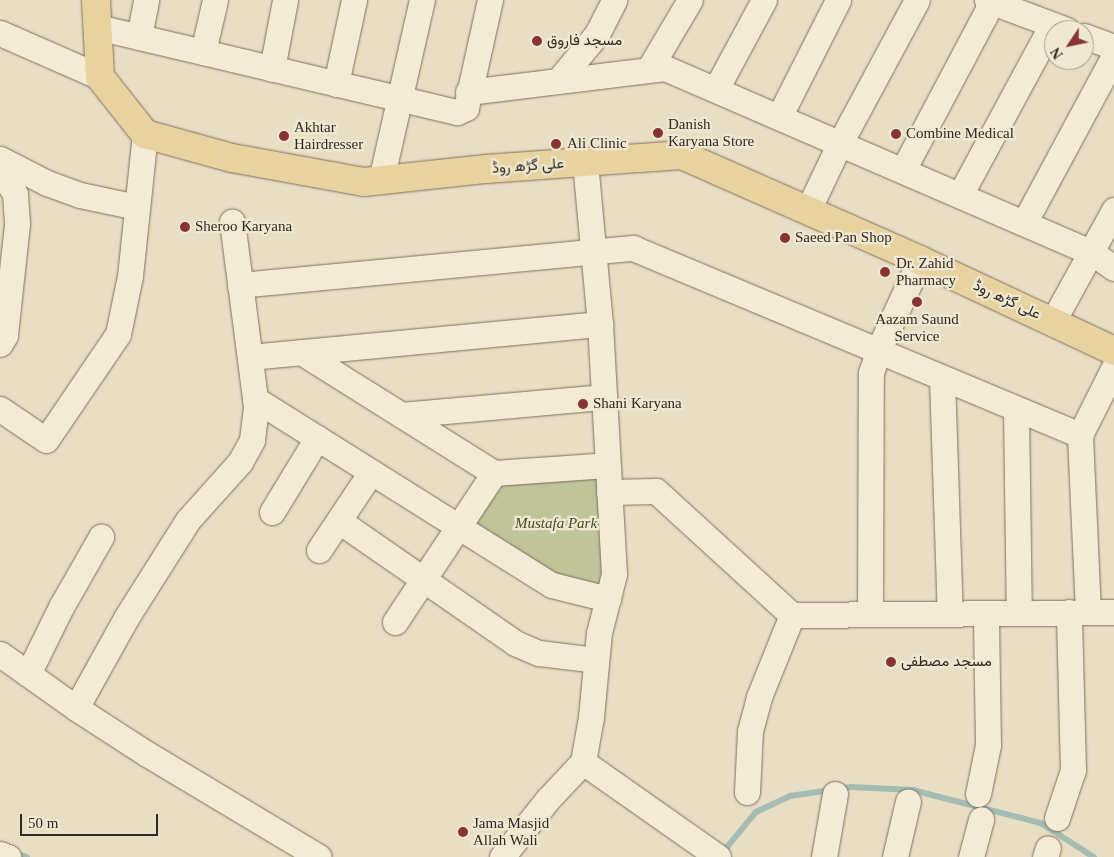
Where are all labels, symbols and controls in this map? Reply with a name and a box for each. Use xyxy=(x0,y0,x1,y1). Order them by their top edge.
north arrow xyxy=(1044,20,1094,70)
place label: مسجد فاروق xyxy=(547,32,622,50)
marker: مسجد فاروق xyxy=(531,35,543,47)
text: N xyxy=(1048,45,1066,61)
place label: Danish Karyana Store xyxy=(668,115,754,150)
place label: Akhtar Hairdresser xyxy=(294,118,363,153)
place label: Combine Medical xyxy=(906,125,1014,143)
marker: Danish Karyana Store xyxy=(652,127,664,139)
marker: Combine Medical xyxy=(890,128,902,140)
marker: Akhtar Hairdresser xyxy=(278,130,290,142)
place label: Ali Clinic xyxy=(567,135,627,153)
marker: Ali Clinic xyxy=(549,137,563,151)
street label: علی گڑھ روڈ xyxy=(491,154,565,178)
place label: Sheroo Karyana xyxy=(195,218,292,236)
marker: Sheroo Karyana xyxy=(179,221,191,233)
place label: Saeed Pan Shop xyxy=(795,229,892,247)
marker: Saeed Pan Shop xyxy=(779,232,791,244)
place label: Dr. Zahid Pharmacy xyxy=(896,254,956,289)
marker: Dr. Zahid Pharmacy xyxy=(878,265,892,279)
street label: علی گڑھ روڈ xyxy=(970,277,1044,323)
marker: Aazam Saund Service xyxy=(911,296,923,308)
place label: Aazam Saund Service xyxy=(875,310,959,345)
place label: Shani Karyana xyxy=(593,395,682,413)
marker: Shani Karyana xyxy=(577,398,589,410)
park label: Mustafa Park xyxy=(515,515,597,533)
place label: مسجد مصطفی xyxy=(901,653,992,671)
marker: مسجد مصطفی xyxy=(885,656,897,668)
scale bar xyxy=(22,804,160,836)
place label: Jama Masjid Allah Wali xyxy=(473,814,549,849)
text: 50 m xyxy=(28,815,58,831)
marker: Jama Masjid Allah Wali xyxy=(457,826,469,838)

